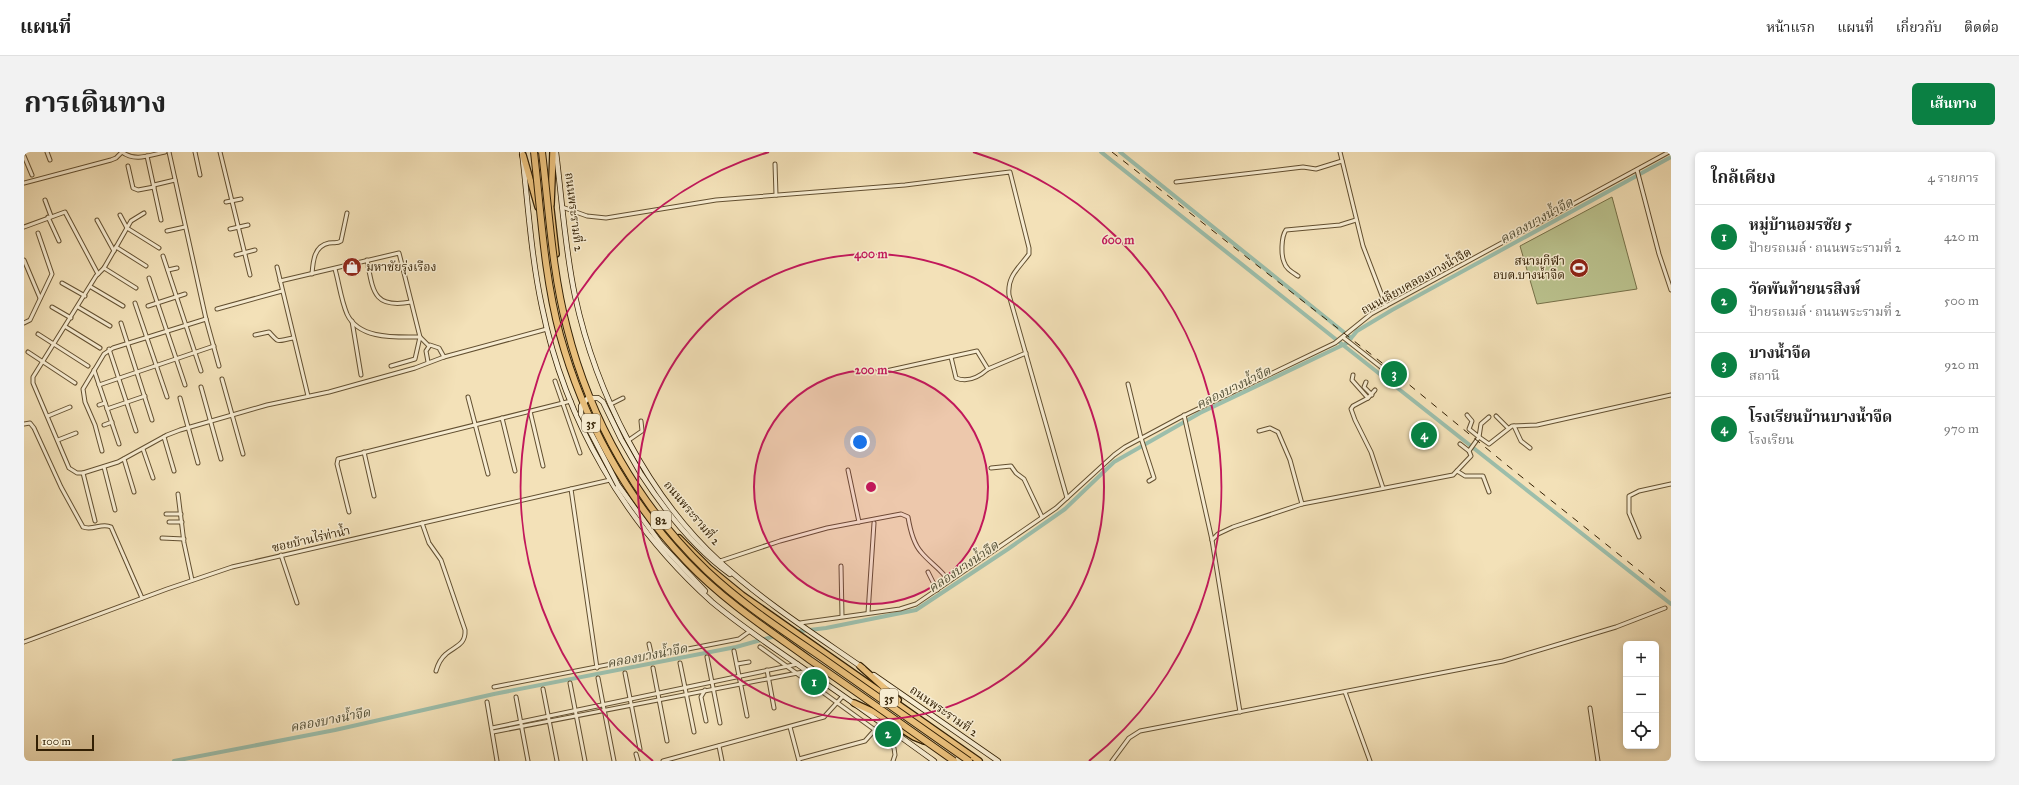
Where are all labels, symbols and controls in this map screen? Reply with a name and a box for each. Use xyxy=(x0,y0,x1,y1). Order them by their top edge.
text: แผนที่ xyxy=(20,15,71,38)
text: หน้าแรก xyxy=(1766,19,1815,36)
text: แผนที่ xyxy=(1837,19,1874,36)
text: เกี่ยวกับ xyxy=(1896,19,1942,36)
text: ติดต่อ xyxy=(1964,19,1999,36)
button: เส้นทาง xyxy=(1912,83,1995,125)
text: การเดินทาง xyxy=(24,85,166,120)
text: ใกล้เคียง xyxy=(1711,167,1776,188)
text: 4 รายการ xyxy=(1928,170,1979,186)
street label: ถนนพระรามที่ 2 xyxy=(562,171,588,252)
water label: คลองบางน้ำจืด xyxy=(1496,192,1577,248)
text: หมู่บ้านอมรชัย 5 xyxy=(1749,216,1852,234)
text: 1 xyxy=(1721,229,1727,245)
text: 420 m xyxy=(1944,229,1979,245)
text: 600 m xyxy=(1102,233,1135,247)
text: ป้ายรถเมล์ · ถนนพระรามที่ 2 xyxy=(1749,240,1901,256)
street label: ถนนเลียบคลองบางน้ำจืด xyxy=(1357,243,1474,317)
text: 400 m xyxy=(854,247,889,262)
place label: สนามกีฬา อบต.บางน้ำจืด xyxy=(1493,254,1565,282)
shop icon: มหาชัยรุ่งเรือง xyxy=(341,256,363,278)
sports icon: สนามกีฬา อบต.บางน้ำจืด xyxy=(1568,257,1590,279)
place label: มหาชัยรุ่งเรือง xyxy=(366,260,436,275)
text: วัดพันท้ายนรสิงห์ xyxy=(1749,280,1860,298)
text: 2 xyxy=(1721,293,1727,309)
text: 500 m xyxy=(1944,293,1979,309)
text: ป้ายรถเมล์ · ถนนพระรามที่ 2 xyxy=(1749,304,1901,320)
text: บางน้ำจืด xyxy=(1749,344,1811,362)
text: 3 xyxy=(1721,357,1727,373)
text: 920 m xyxy=(1944,357,1979,373)
pin: 3 xyxy=(1381,359,1407,389)
water label: คลองบางน้ำจืด xyxy=(1193,361,1274,413)
text: 200 m xyxy=(855,363,888,377)
text: สถานี xyxy=(1749,368,1780,384)
text: โรงเรียนบ้านบางนํ้าจืด xyxy=(1749,408,1892,426)
road number: 35 xyxy=(582,414,600,432)
pin: 4 xyxy=(1411,420,1437,450)
text: 4 xyxy=(1720,421,1728,437)
text: 970 m xyxy=(1944,421,1979,437)
your location xyxy=(850,432,870,452)
text: โรงเรียน xyxy=(1749,432,1794,448)
street label: ถนนพระรามที่ 2 xyxy=(661,477,725,548)
centre of rings xyxy=(864,480,878,494)
road number: 82 xyxy=(651,511,671,529)
street label: ซอยบ้านไร่ท่าน้ำ xyxy=(270,521,352,555)
water label: คลองบางน้ำจืด xyxy=(924,535,1002,596)
water label: คลองบางน้ำจืด xyxy=(605,638,689,672)
map controls xyxy=(1623,641,1659,749)
button: + xyxy=(1623,641,1659,677)
pin: 1 xyxy=(801,667,827,697)
button: − xyxy=(1623,677,1659,713)
street label: ถนนพระรามที่ 2 xyxy=(907,681,982,740)
road number: 35 xyxy=(880,689,898,707)
water label: คลองบางน้ำจืด xyxy=(288,702,372,736)
button: locate xyxy=(1623,713,1659,749)
pin: 2 xyxy=(875,719,901,749)
scale bar xyxy=(36,733,94,752)
text: 100 m xyxy=(42,735,71,748)

